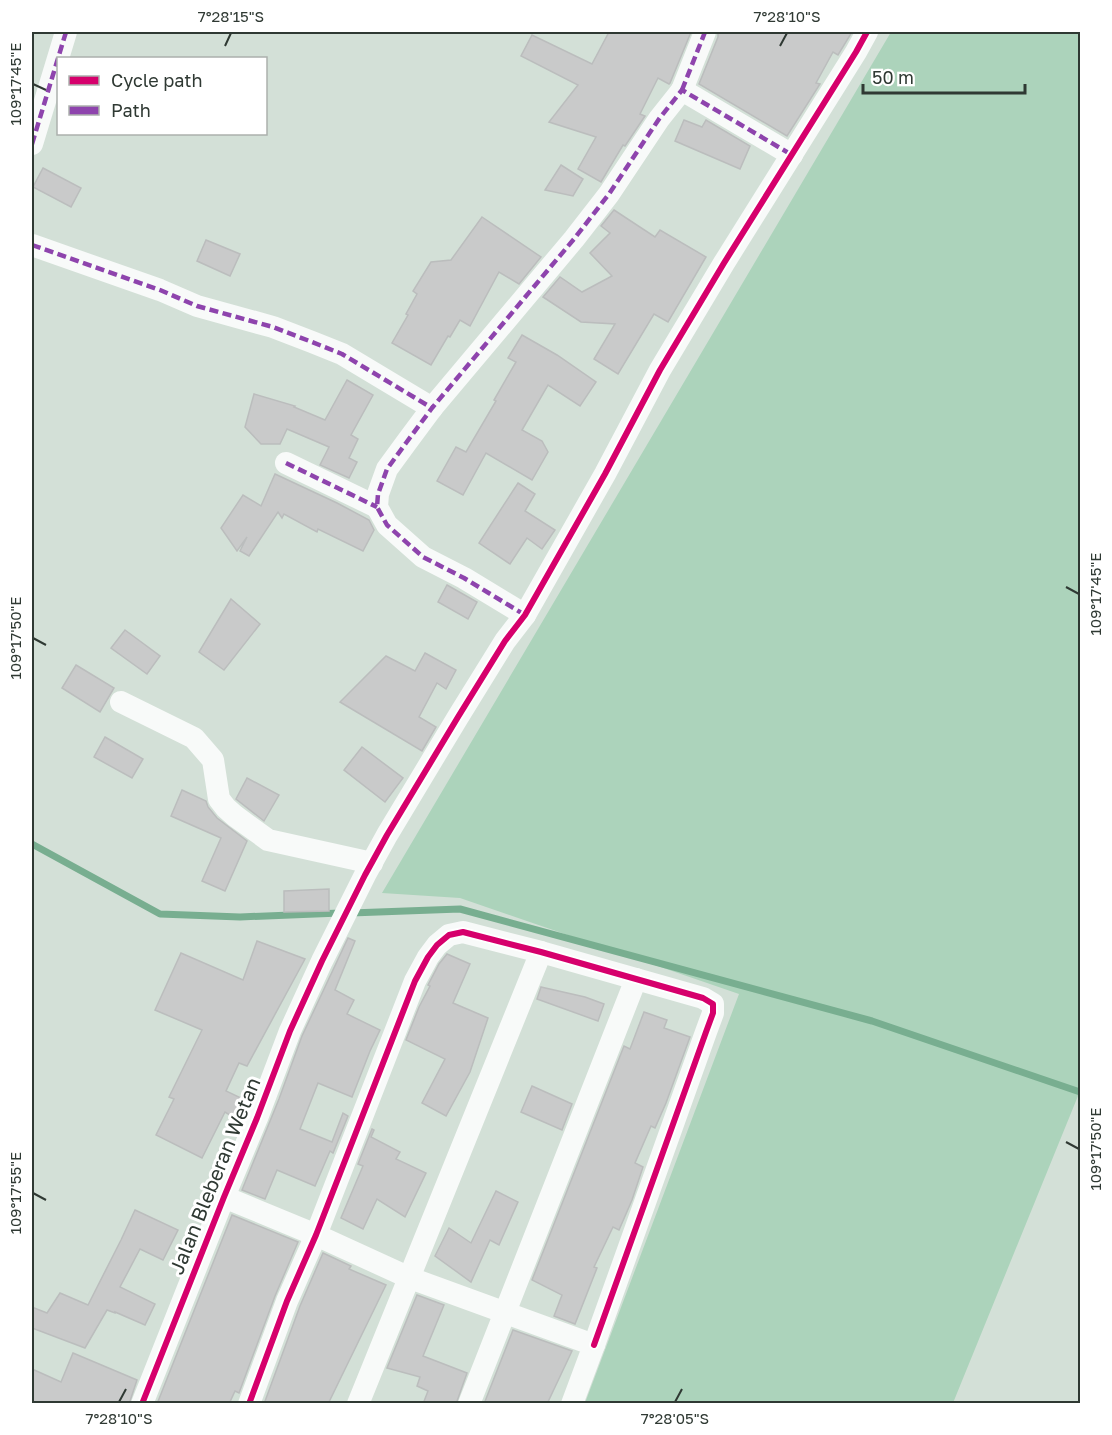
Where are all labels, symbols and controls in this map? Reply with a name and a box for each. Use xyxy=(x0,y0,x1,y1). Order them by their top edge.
text: 7°28'15"S xyxy=(198,7,264,25)
text: 7°28'10"S xyxy=(754,7,820,25)
text: 109°17'45"E xyxy=(6,43,24,125)
legend xyxy=(57,57,267,135)
scale bar xyxy=(863,57,1025,95)
text: 50 m xyxy=(872,66,914,88)
text: Cycle path xyxy=(111,69,203,91)
text: Path xyxy=(111,99,151,121)
text: 109°17'45"E xyxy=(1086,553,1104,635)
text: 109°17'50"E xyxy=(6,596,24,680)
street label: Jalan Bleberan Wetan xyxy=(164,1074,265,1278)
text: 109°17'50"E xyxy=(1086,1107,1104,1191)
text: 109°17'55"E xyxy=(6,1152,24,1234)
text: 7°28'10"S xyxy=(86,1409,152,1427)
text: 7°28'05"S xyxy=(641,1409,709,1427)

